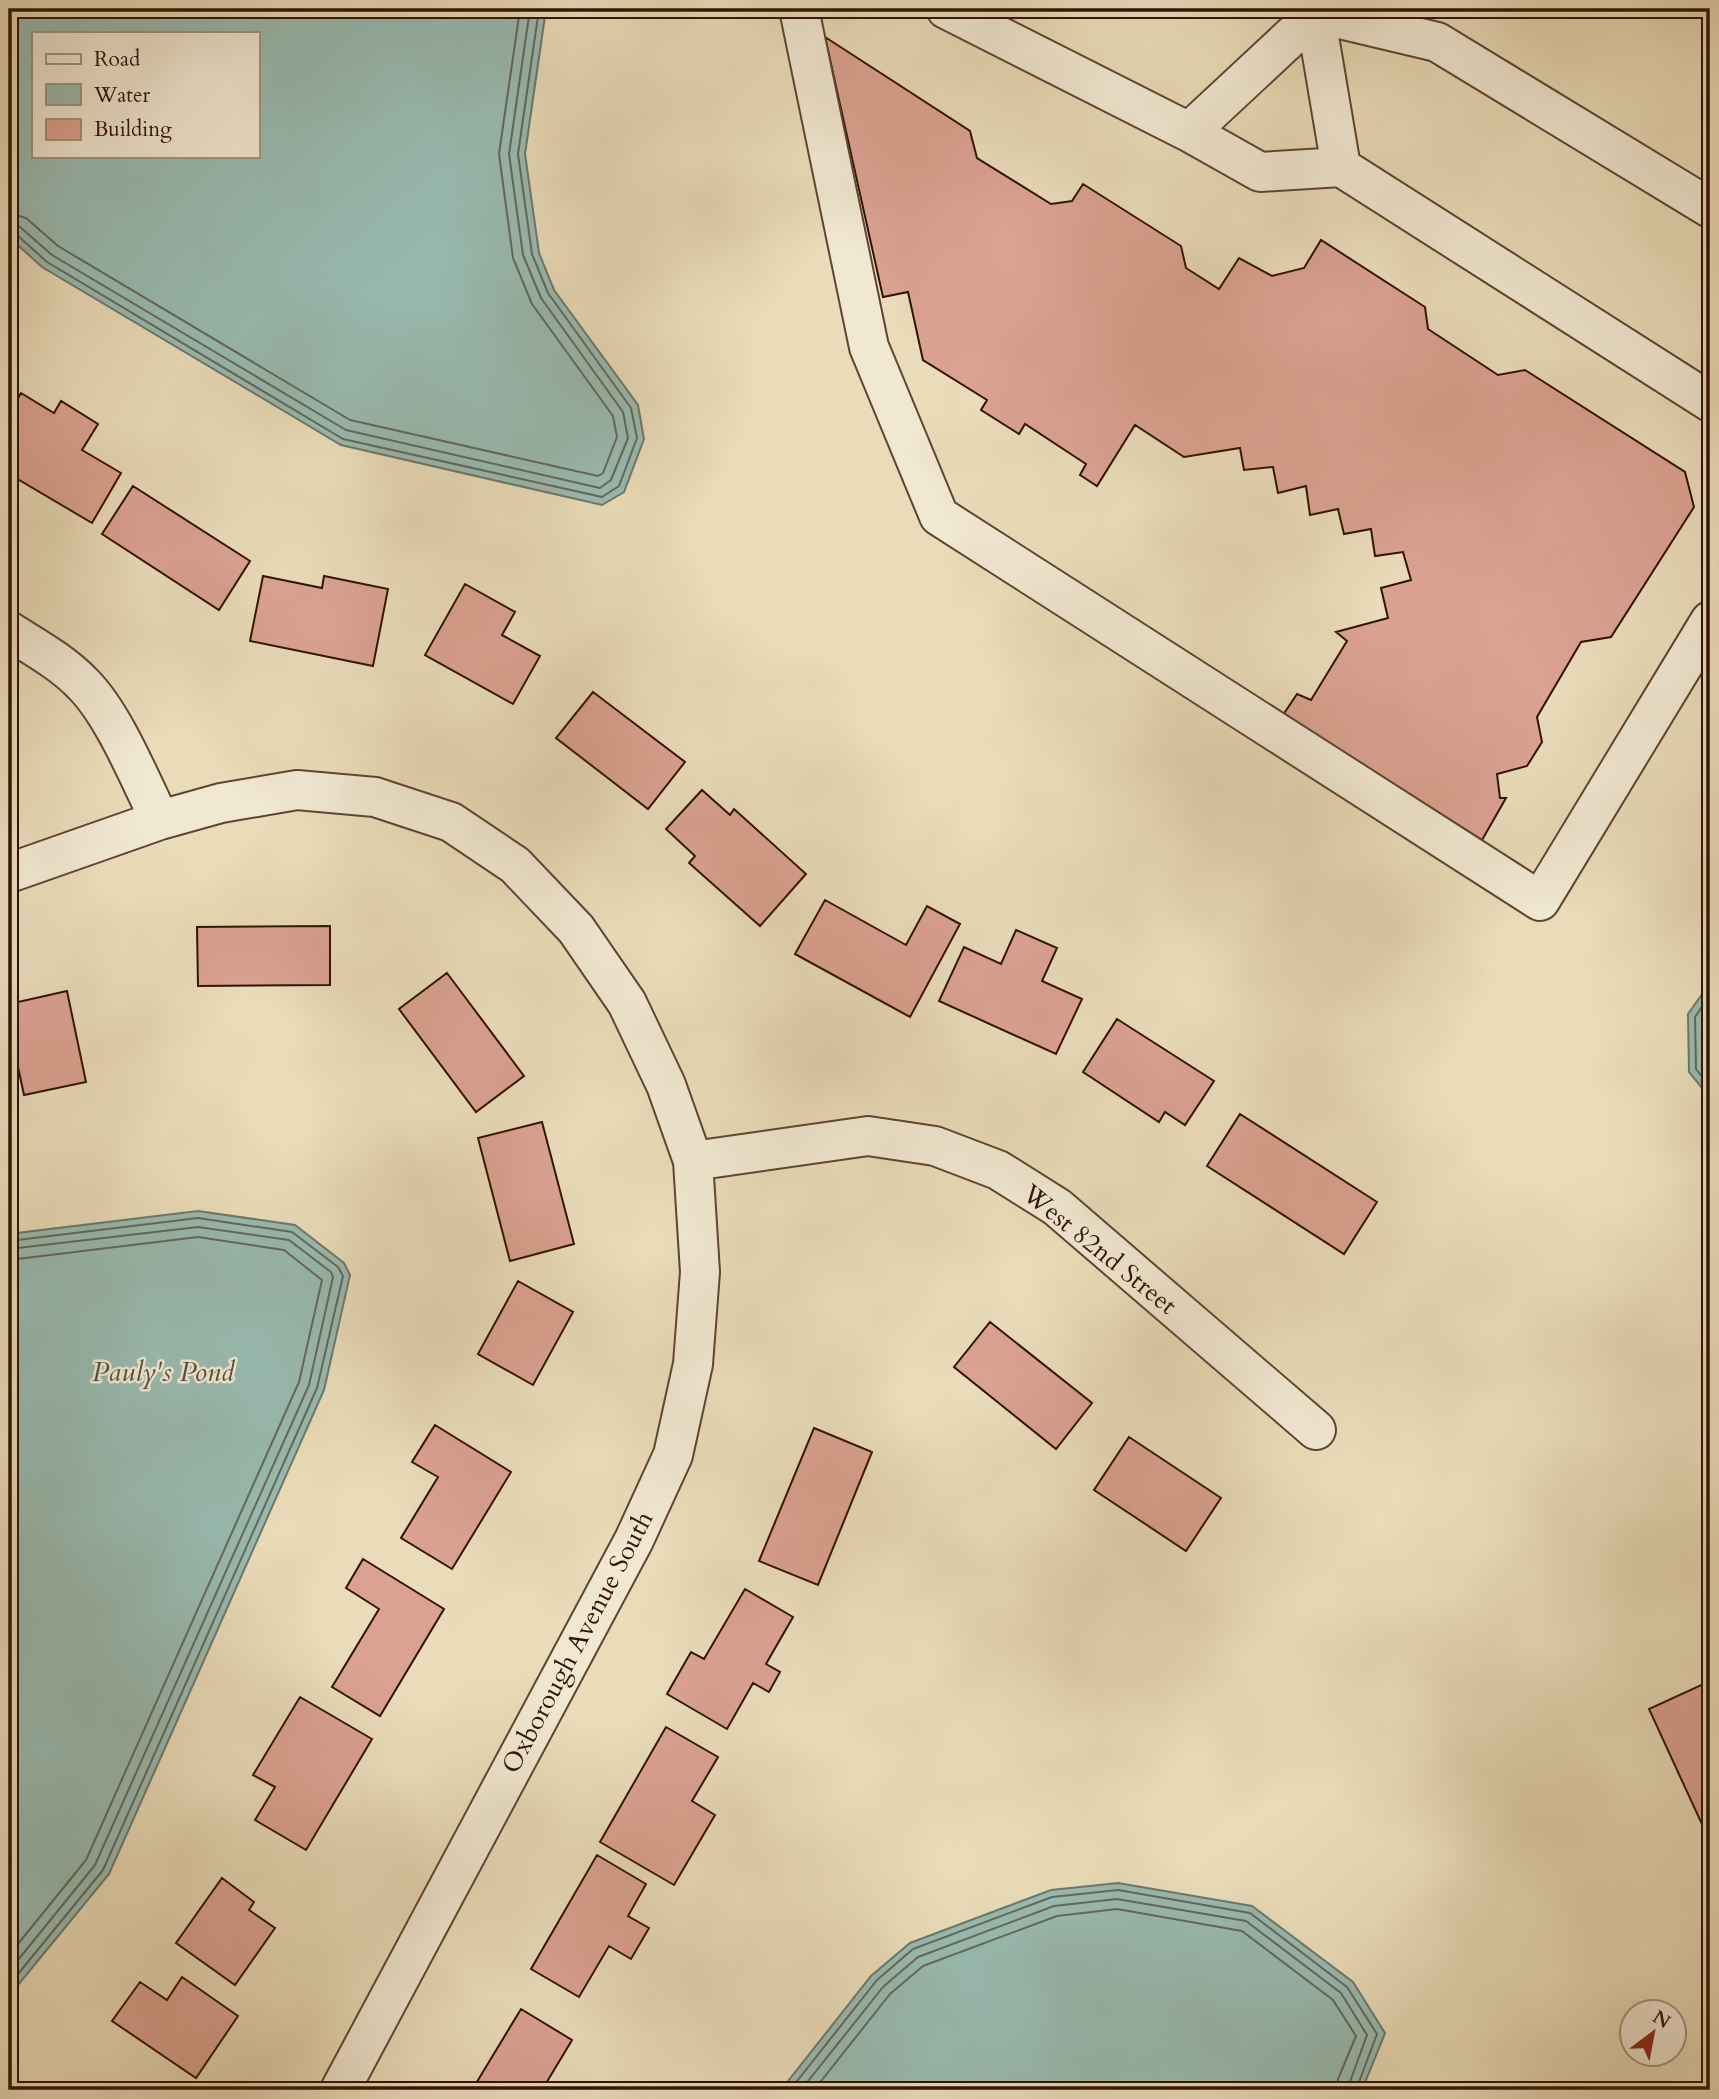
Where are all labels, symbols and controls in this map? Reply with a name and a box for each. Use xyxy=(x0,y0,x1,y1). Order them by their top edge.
legend xyxy=(32,32,259,158)
text: Road xyxy=(94,45,140,74)
text: Water xyxy=(93,81,150,110)
text: Building xyxy=(94,115,172,144)
street label: West 82nd Street xyxy=(1014,1176,1184,1323)
water label: Pauly's Pond xyxy=(92,1353,236,1391)
street label: Oxborough Avenue South xyxy=(493,1505,661,1779)
north arrow xyxy=(1618,1997,1688,2068)
text: N xyxy=(1648,2004,1676,2035)

